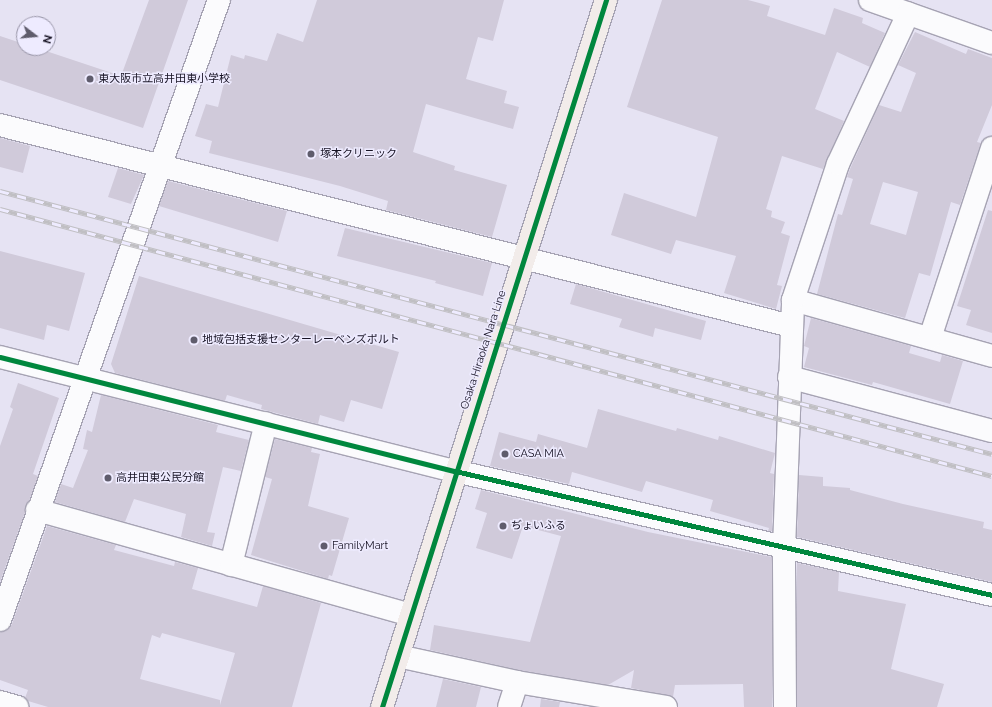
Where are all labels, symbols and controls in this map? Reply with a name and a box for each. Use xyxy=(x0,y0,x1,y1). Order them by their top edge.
north arrow xyxy=(16,16,56,56)
text: N xyxy=(40,33,54,45)
place label: 東大阪市立高井田東小学校 xyxy=(98,72,230,86)
marker: 東大阪市立高井田東小学校 xyxy=(85,74,95,84)
place label: 塚本クリニック xyxy=(320,147,397,161)
marker: 塚本クリニック xyxy=(305,148,317,160)
street label: Osaka Hiraoka Nara Line xyxy=(458,289,510,411)
place label: 地域包括支援センターレーベンズポルト xyxy=(202,333,400,347)
marker: 地域包括支援センターレーベンズポルト xyxy=(189,335,199,345)
place label: CASA MIA xyxy=(513,447,564,461)
marker: CASA MIA xyxy=(500,449,510,459)
place label: 高井田東公民分館 xyxy=(116,471,204,485)
marker: 高井田東公民分館 xyxy=(103,473,113,483)
place label: ぢょいふる xyxy=(511,519,566,533)
marker: ぢょいふる xyxy=(498,521,508,531)
place label: FamilyMart xyxy=(332,539,388,553)
marker: FamilyMart xyxy=(319,541,329,551)

